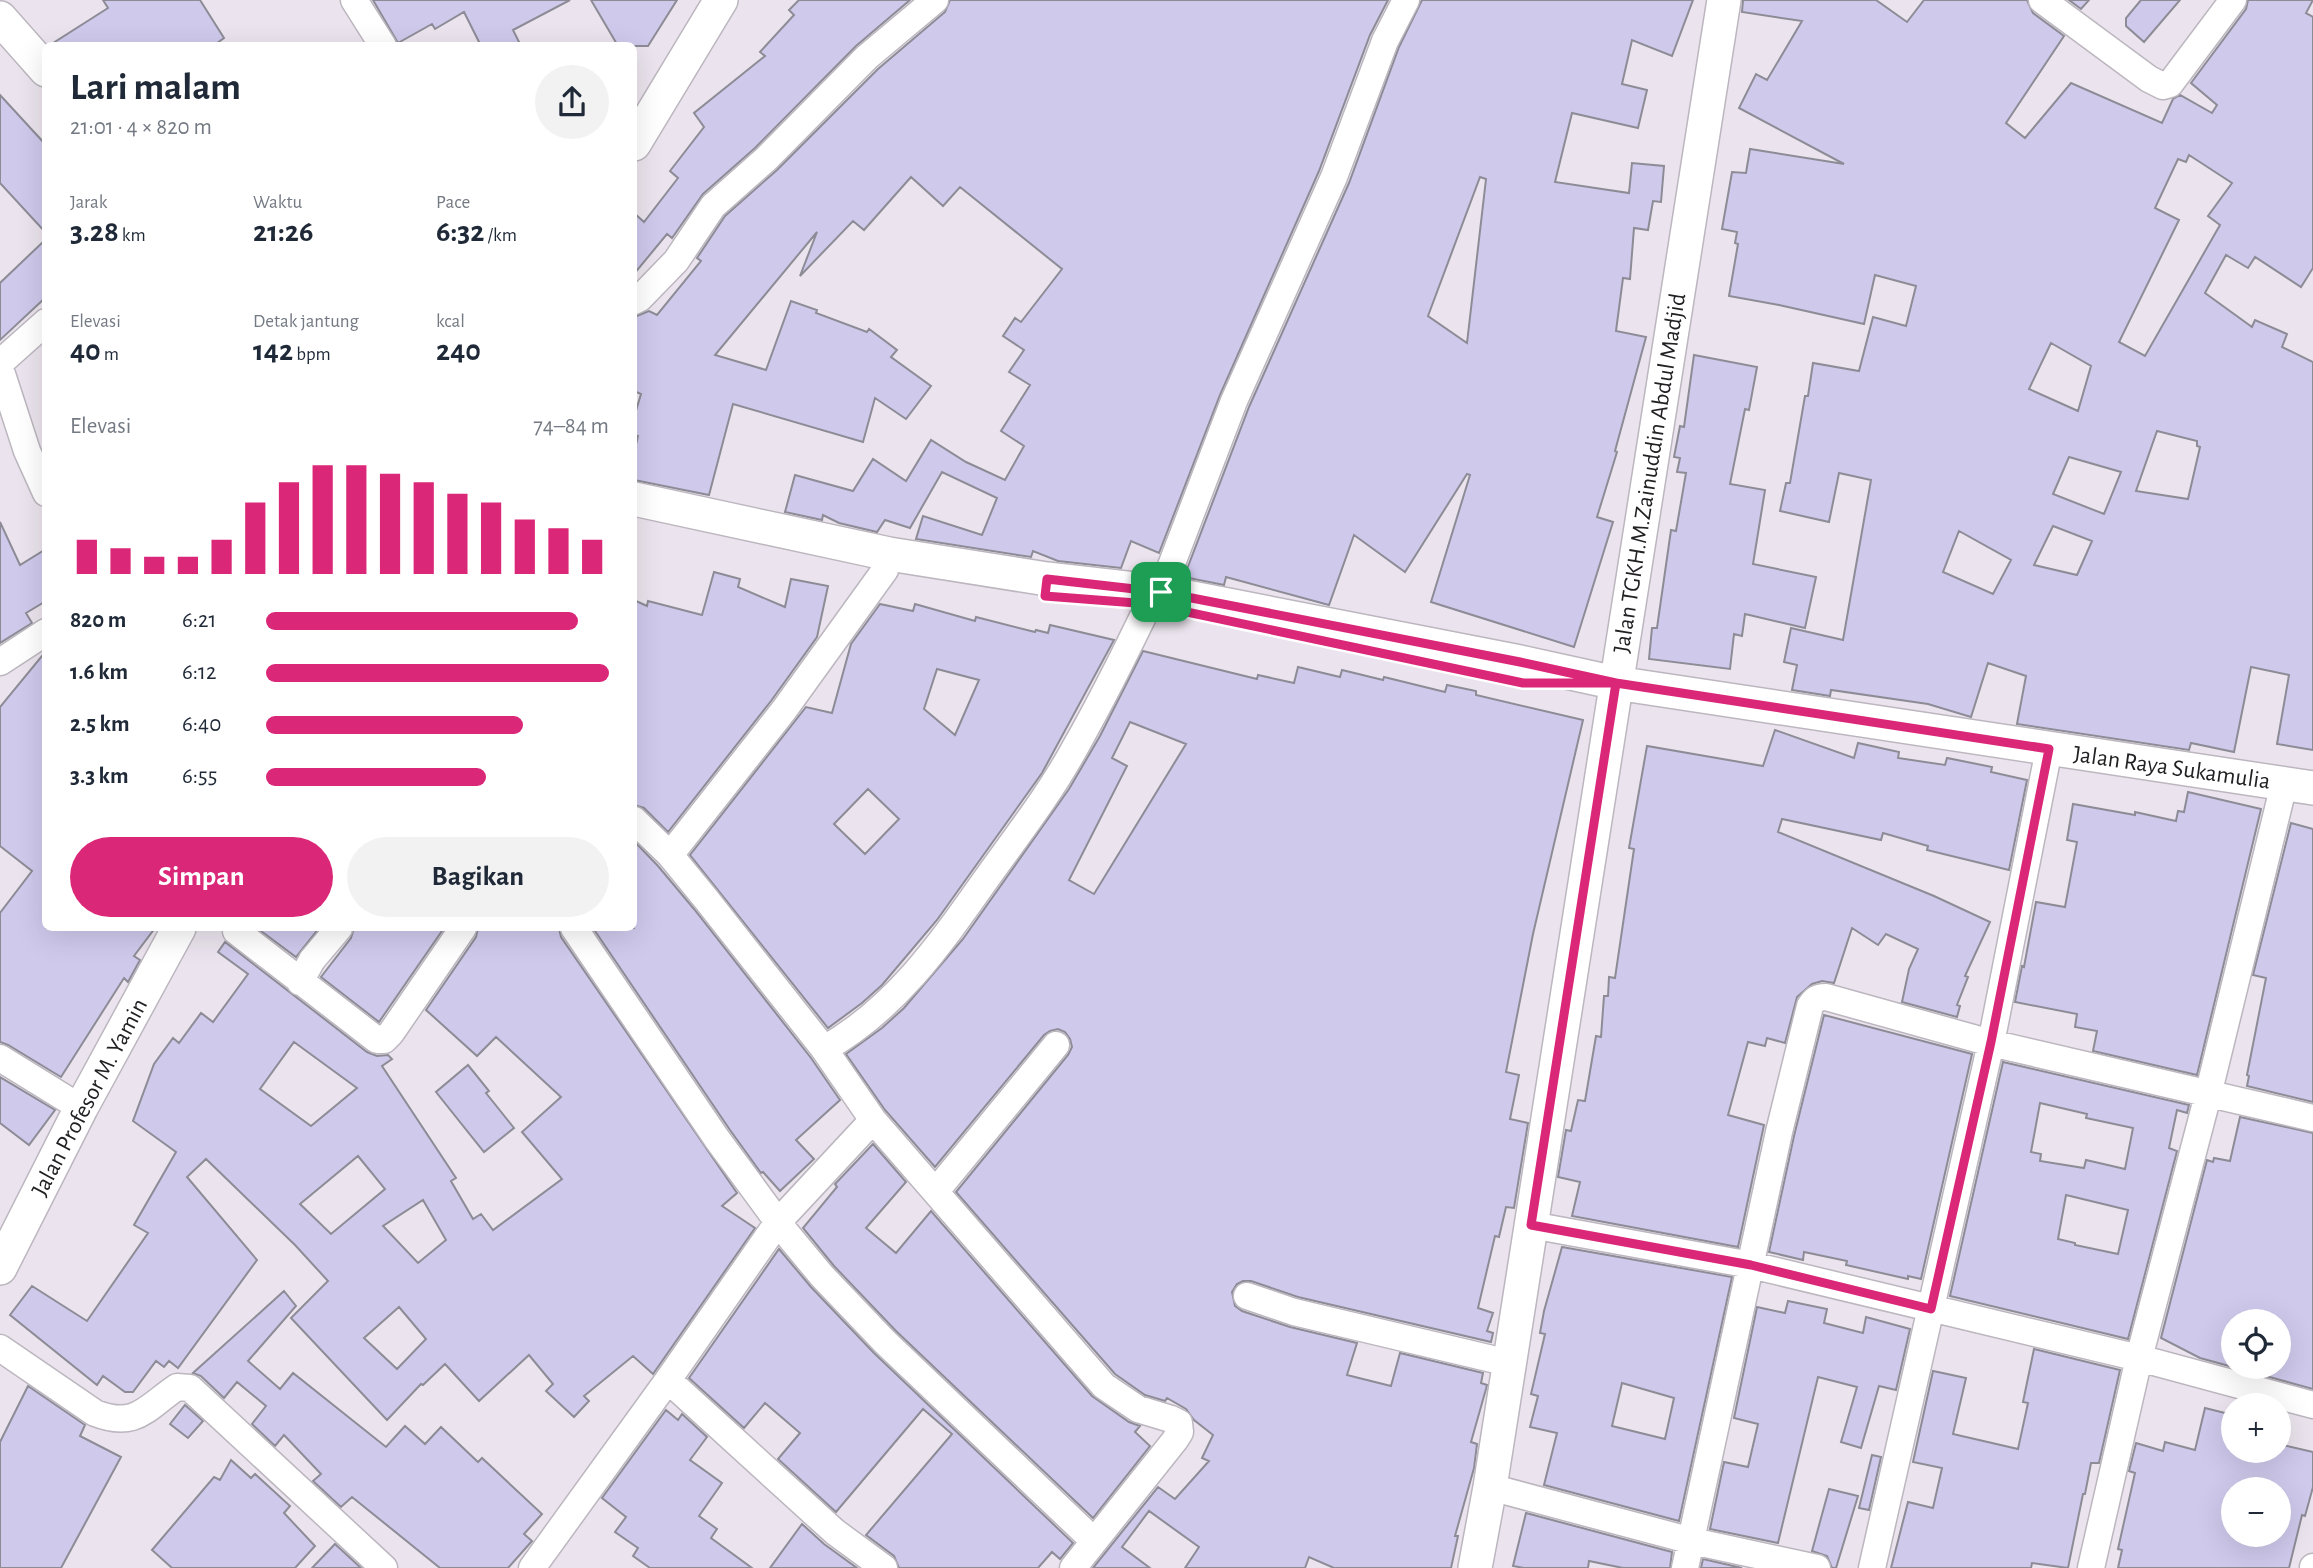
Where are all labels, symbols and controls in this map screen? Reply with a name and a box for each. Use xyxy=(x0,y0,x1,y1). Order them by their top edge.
button: share xyxy=(535,65,609,139)
text: Lari malam xyxy=(70,69,241,107)
text: 21:01 · 4 × 820 m xyxy=(70,116,212,139)
text: Jarak xyxy=(70,193,108,212)
text: Waktu xyxy=(253,193,302,212)
text: Pace xyxy=(436,193,470,212)
text: 3.28 xyxy=(70,217,119,247)
text: 21:26 xyxy=(253,217,313,247)
text: 6:32 xyxy=(436,217,484,247)
text: km xyxy=(119,226,146,245)
text: /km xyxy=(484,226,517,245)
street label: Jalan TGKH.M.Zainuddin Abdul Madjid xyxy=(1610,292,1690,655)
text: Elevasi xyxy=(70,312,121,331)
text: Detak jantung xyxy=(253,312,359,331)
text: kcal xyxy=(436,312,465,331)
text: 40 xyxy=(70,336,101,366)
text: 142 xyxy=(253,336,293,366)
text: 240 xyxy=(436,336,481,366)
text: m xyxy=(101,345,119,364)
text: bpm xyxy=(293,345,331,364)
text: Elevasi xyxy=(70,415,131,438)
text: 74–84 m xyxy=(533,415,609,438)
pin xyxy=(1131,562,1191,622)
icon: arrive xyxy=(1142,573,1180,611)
text: 820 m xyxy=(70,609,126,632)
text: 6:21 xyxy=(182,609,216,632)
text: 1.6 km xyxy=(70,661,128,684)
text: 6:12 xyxy=(182,661,216,684)
text: 2.5 km xyxy=(70,713,129,736)
text: 6:40 xyxy=(182,713,221,736)
street label: Jalan Raya Sukamulia xyxy=(2072,742,2272,794)
text: 3.3 km xyxy=(70,765,129,788)
text: 6:55 xyxy=(182,765,217,788)
button: Simpan xyxy=(70,837,333,917)
button: Bagikan xyxy=(347,837,609,917)
street label: Jalan Profesor M. Yamin xyxy=(28,995,152,1200)
map controls xyxy=(2221,1309,2291,1547)
button: locate xyxy=(2221,1309,2291,1379)
button: + xyxy=(2221,1393,2291,1463)
button: − xyxy=(2221,1477,2291,1547)

